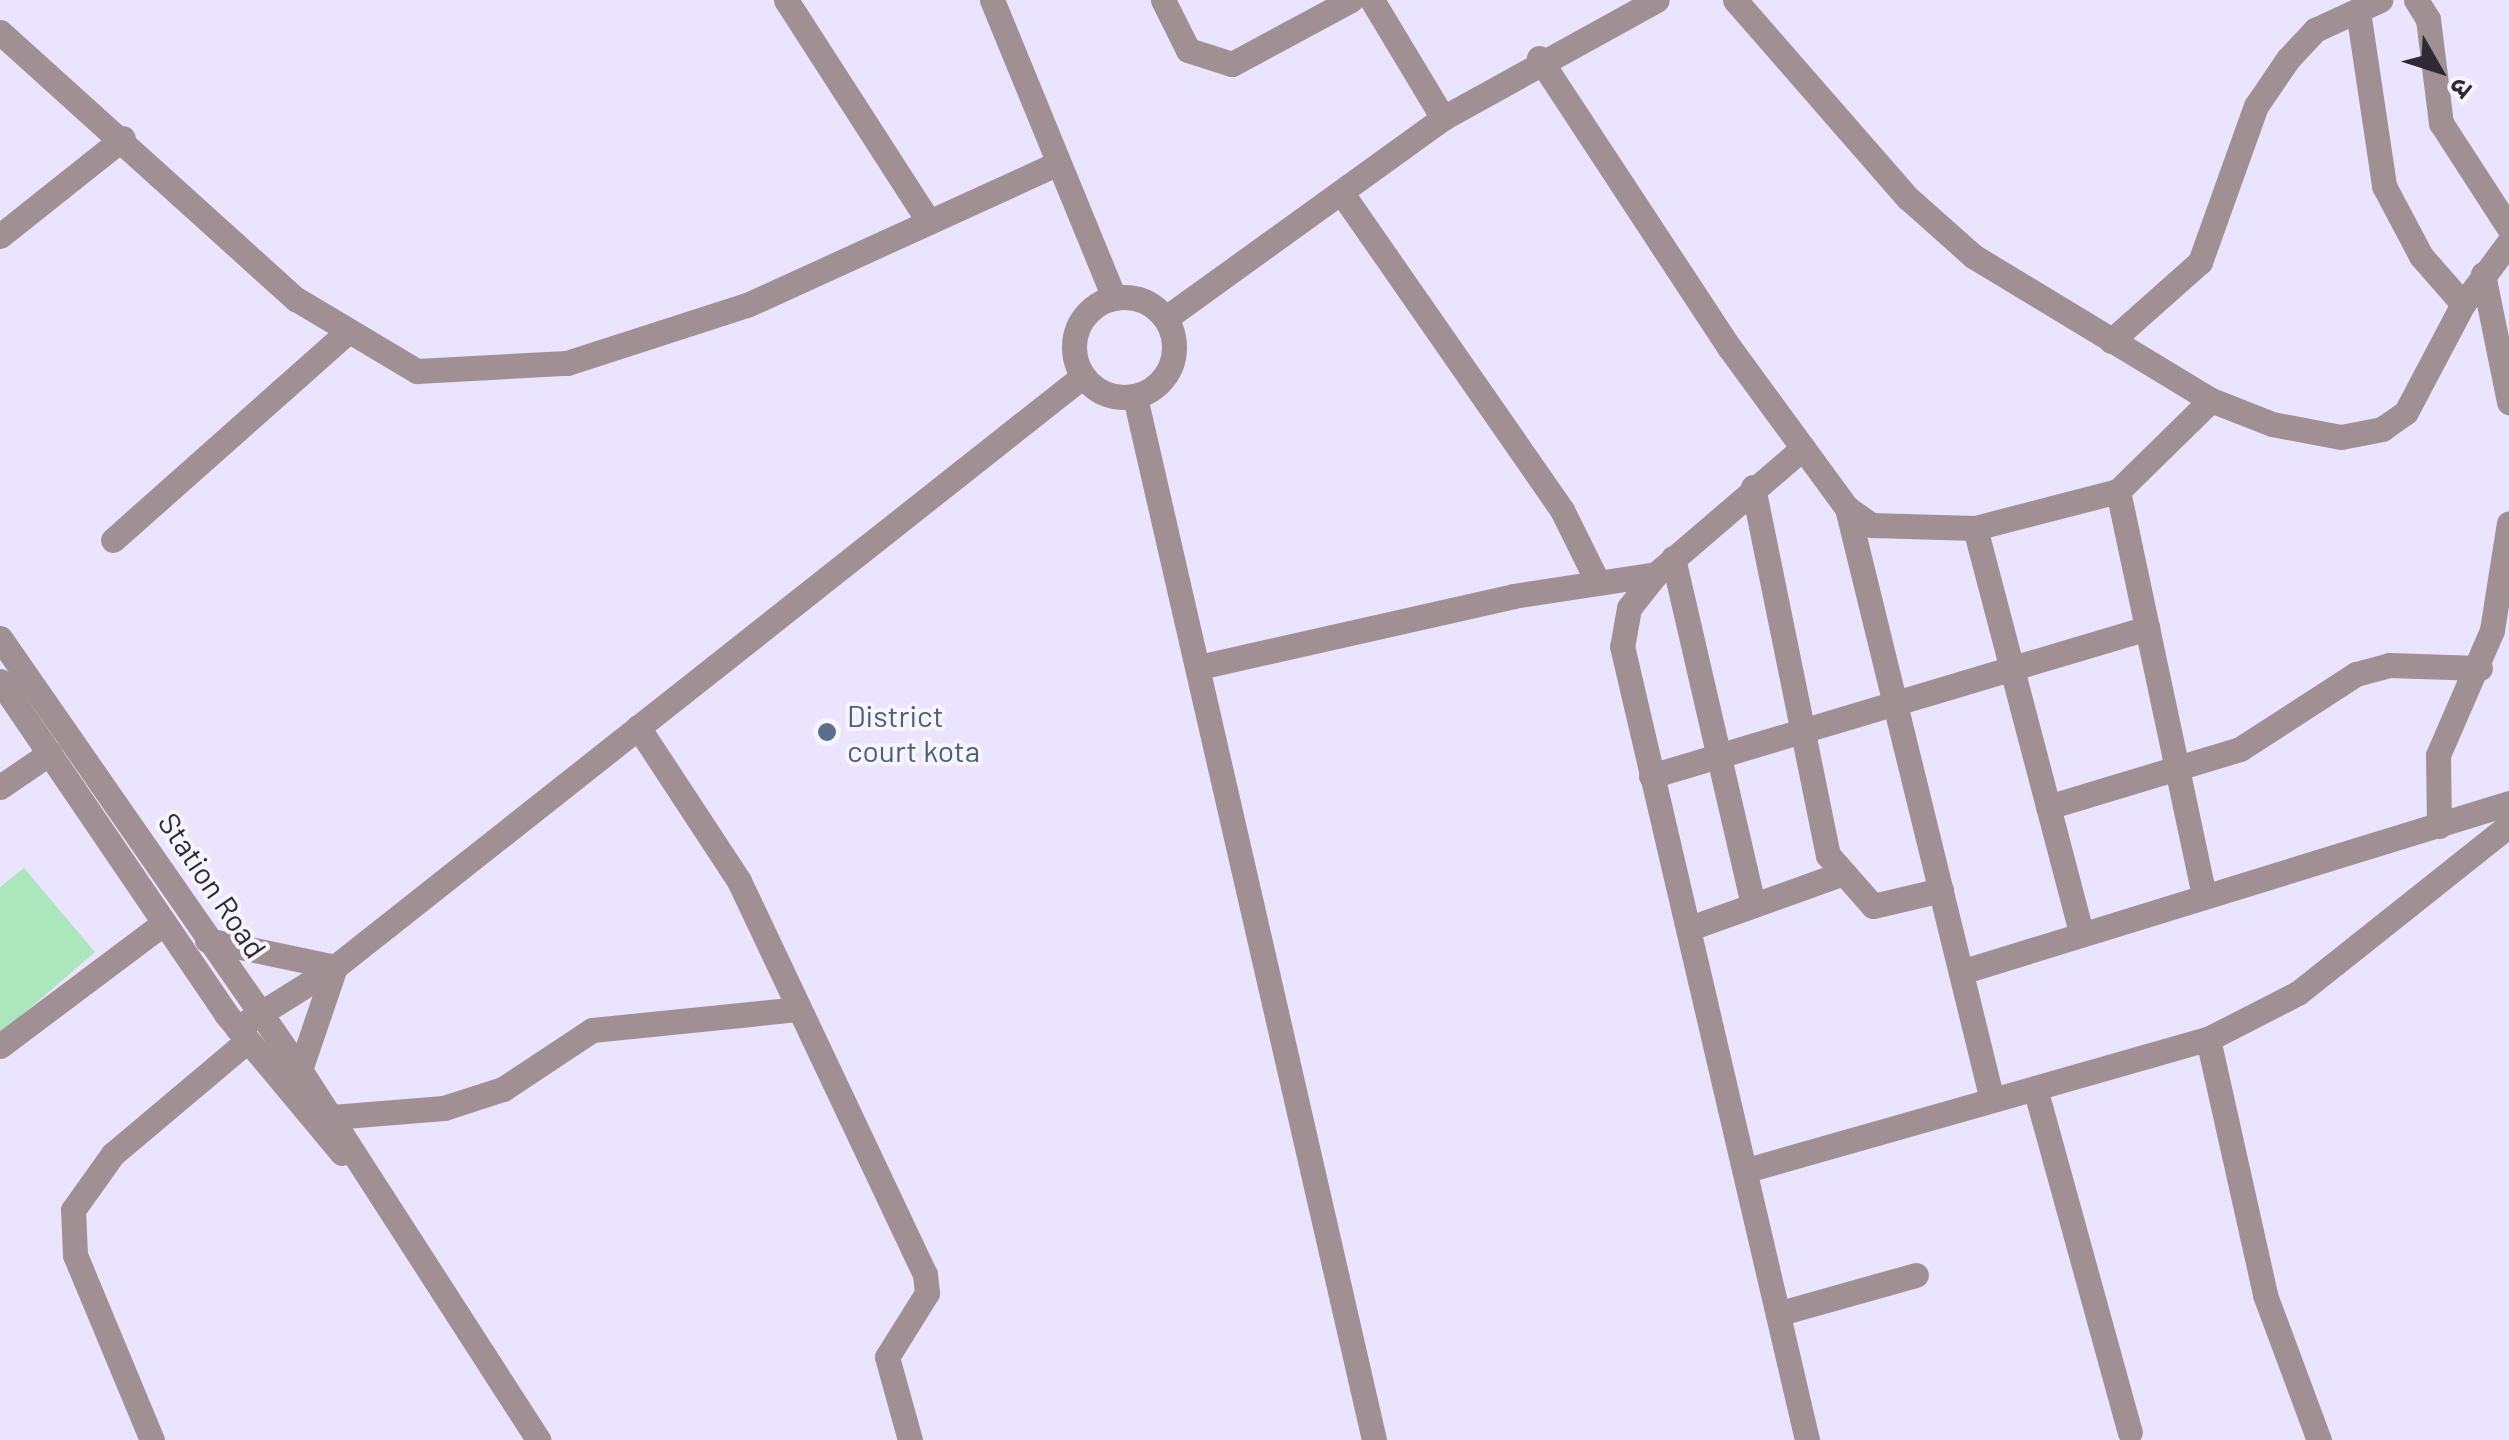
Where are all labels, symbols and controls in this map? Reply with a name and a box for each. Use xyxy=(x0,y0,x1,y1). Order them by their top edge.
north arrow xyxy=(2389,20,2489,120)
text: उ xyxy=(2444,72,2481,106)
place label: District court kota xyxy=(847,697,980,768)
marker: District court kota xyxy=(816,721,838,743)
street label: Station Road xyxy=(151,806,275,964)

